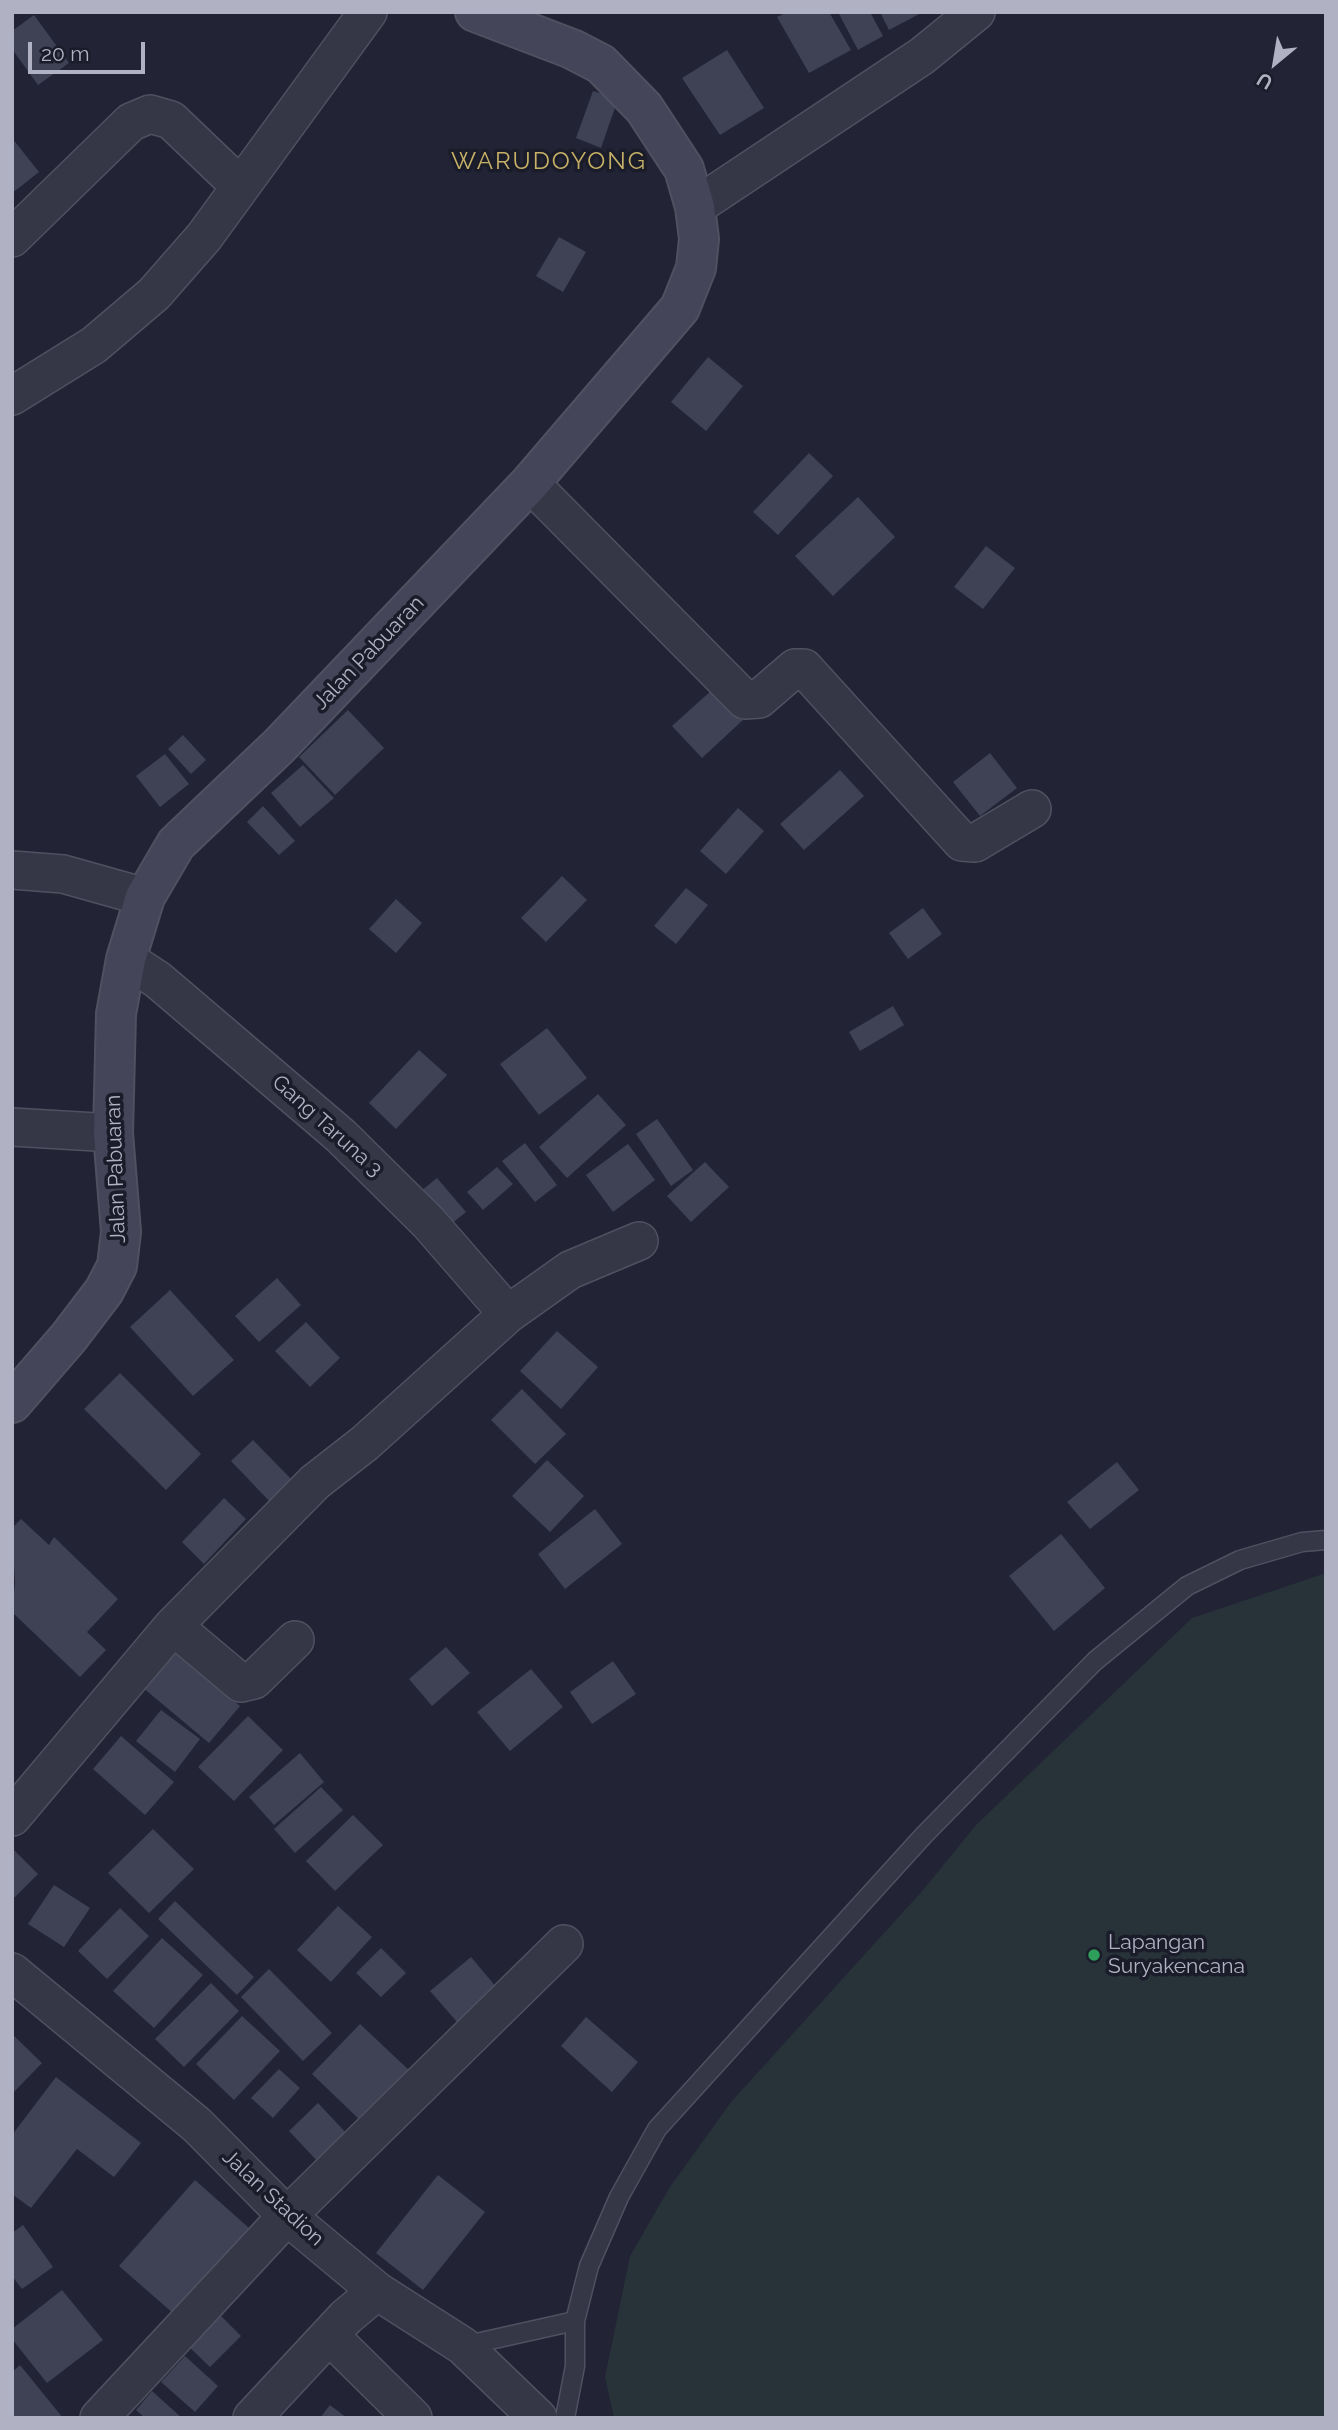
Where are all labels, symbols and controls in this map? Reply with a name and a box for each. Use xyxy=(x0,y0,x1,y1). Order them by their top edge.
scale bar xyxy=(32,28,149,72)
north arrow xyxy=(1240,28,1310,98)
text: 20 m xyxy=(41,41,89,66)
text: U xyxy=(1253,68,1276,94)
district label: WARUDOYONG xyxy=(452,148,646,176)
street label: Jalan Pabuaran xyxy=(308,591,430,715)
street label: Gang Taruna 3 xyxy=(267,1070,387,1182)
street label: Jalan Pabuaran xyxy=(101,1094,131,1244)
place label: Lapangan Suryakencana xyxy=(1108,1930,1245,1980)
marker: Lapangan Suryakencana xyxy=(1086,1947,1102,1963)
street label: Jalan Stadion xyxy=(217,2145,329,2251)

